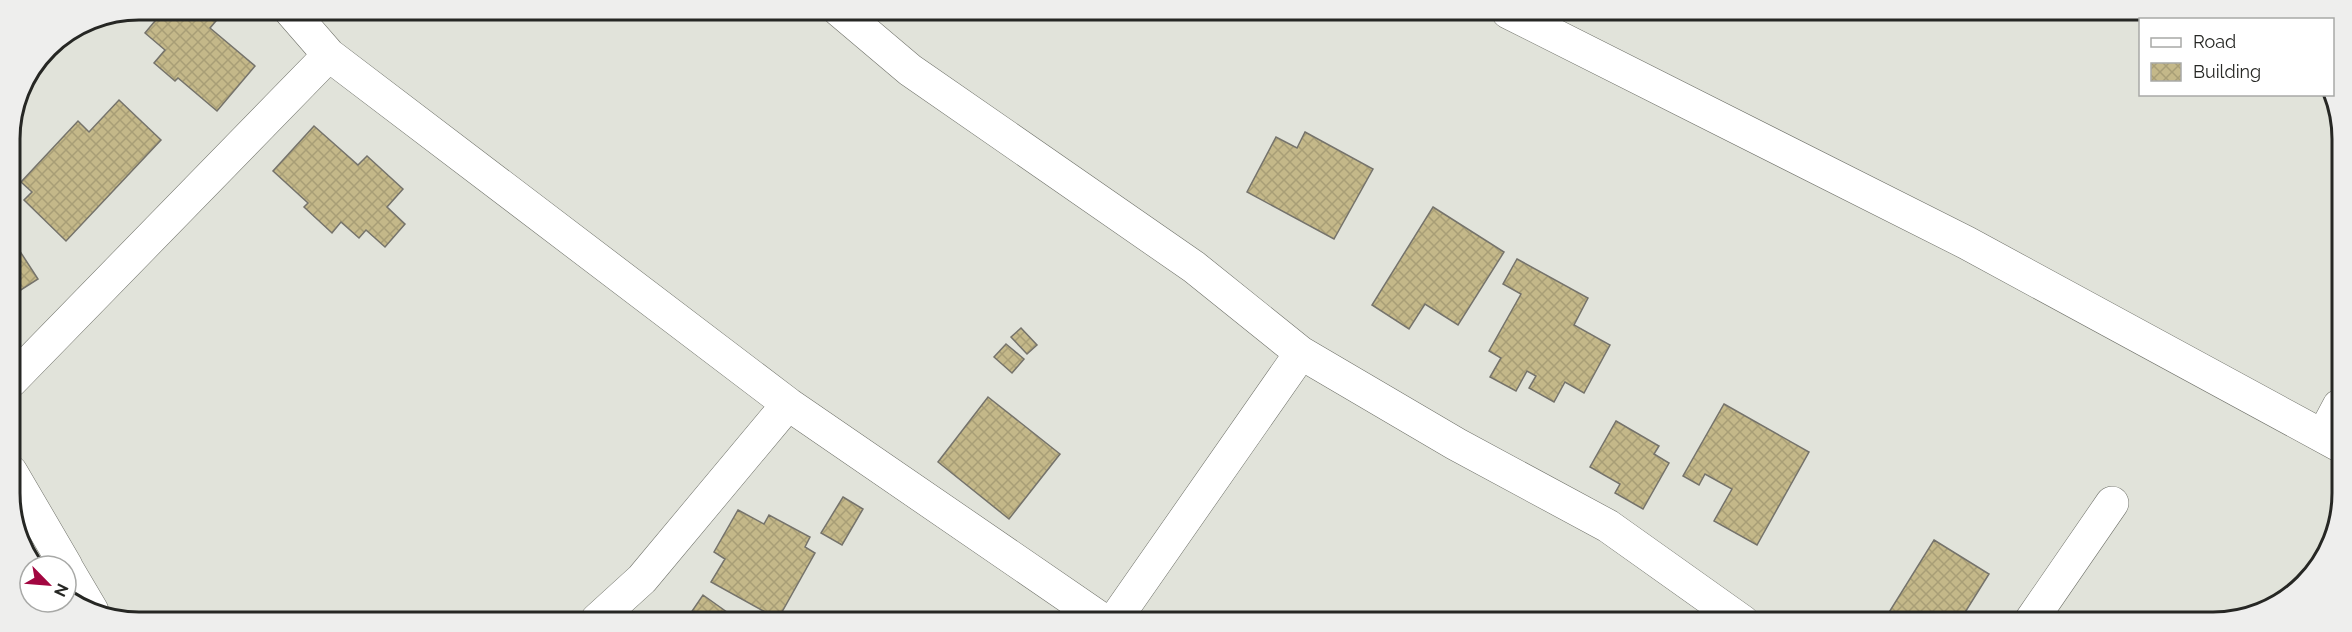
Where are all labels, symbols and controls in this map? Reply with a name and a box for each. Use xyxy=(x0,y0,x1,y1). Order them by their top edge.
legend xyxy=(2139,18,2334,96)
text: Road xyxy=(2193,31,2236,52)
text: Building xyxy=(2193,61,2261,82)
north arrow xyxy=(18,554,78,614)
text: N xyxy=(50,581,72,600)

